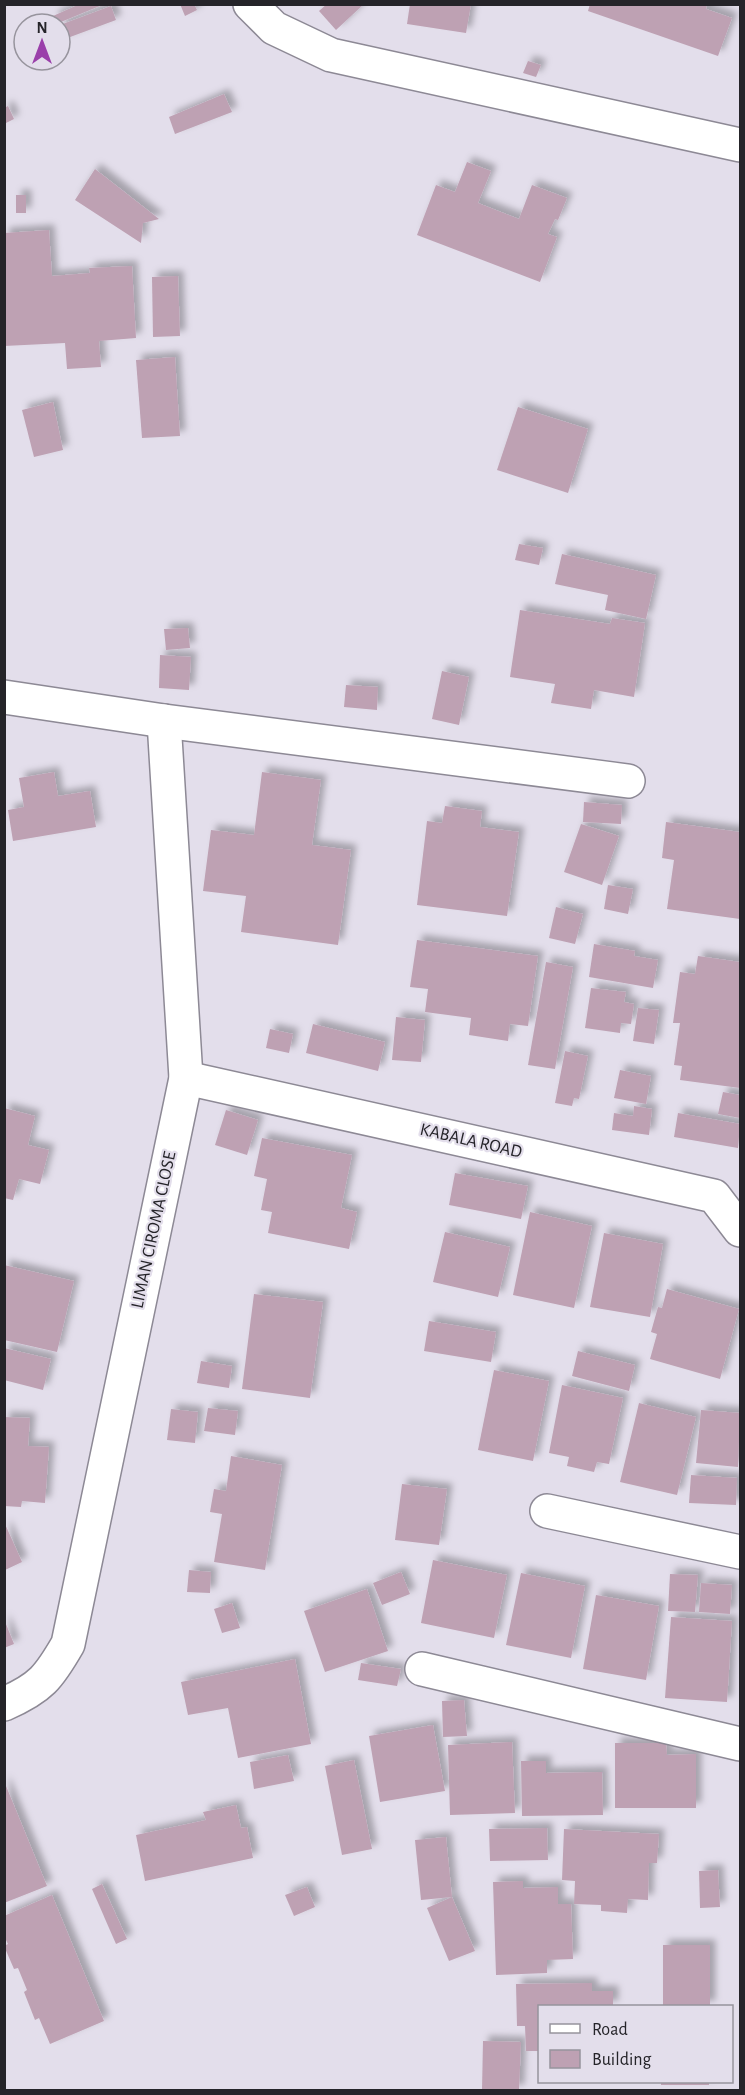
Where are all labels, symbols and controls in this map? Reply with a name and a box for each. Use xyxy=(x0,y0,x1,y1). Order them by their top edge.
north arrow xyxy=(12,12,72,72)
text: N xyxy=(36,20,48,36)
street label: KABALA ROAD xyxy=(418,1121,524,1161)
street label: LIMAN CIROMA CLOSE xyxy=(129,1150,180,1310)
legend xyxy=(538,2005,733,2083)
text: Road xyxy=(592,2021,628,2039)
text: Building xyxy=(592,2051,652,2069)

